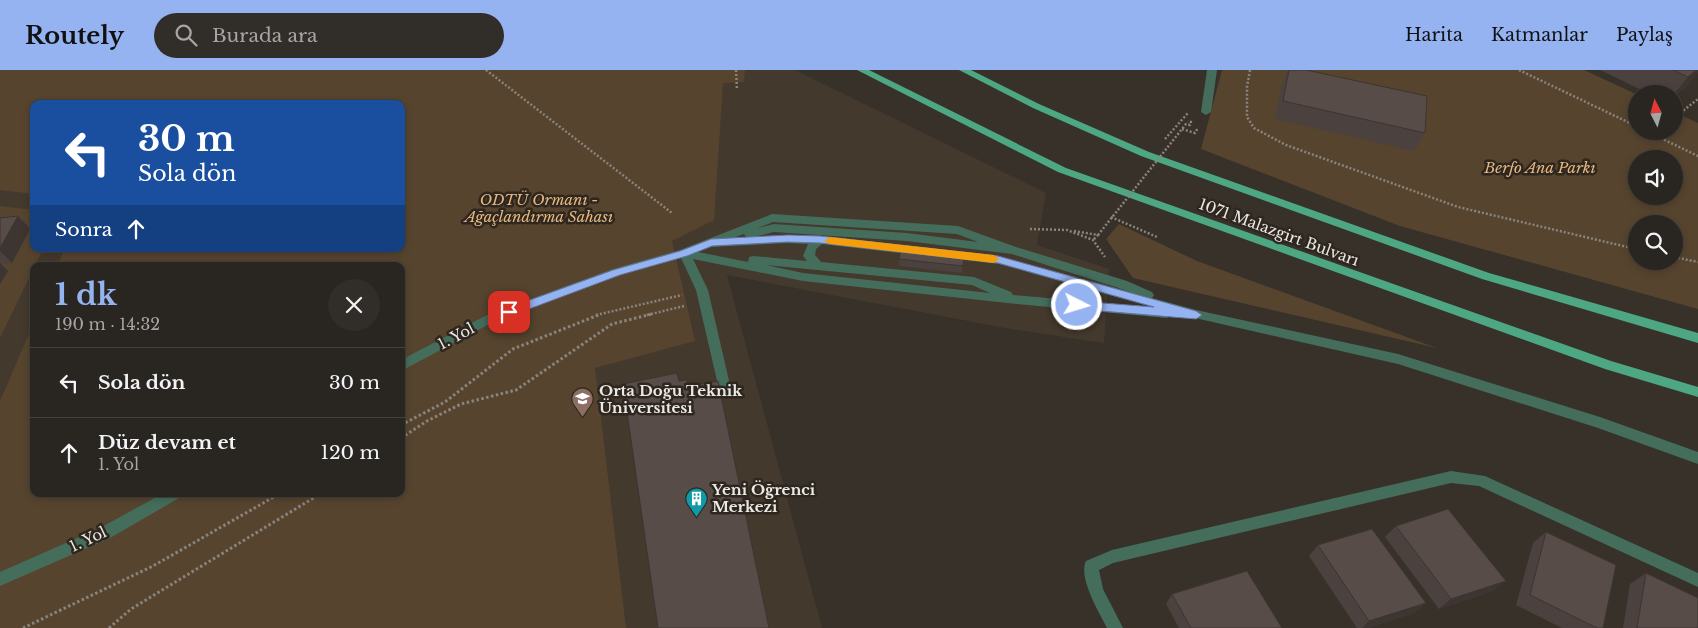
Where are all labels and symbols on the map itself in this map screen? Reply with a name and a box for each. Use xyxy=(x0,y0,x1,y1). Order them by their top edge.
north arrow xyxy=(1628,85,1682,140)
park label: Berfo Ana Parkı xyxy=(1483,158,1596,177)
park label: ODTÜ Ormanı - Ağaçlandırma Sahası xyxy=(463,190,613,226)
street label: 1071 Malazgirt Bulvarı xyxy=(1196,194,1362,270)
position arrow xyxy=(1050,278,1102,330)
pin xyxy=(488,291,530,333)
street label: 1. Yol xyxy=(435,319,478,353)
place label: Orta Doğu Teknik Üniversitesi xyxy=(599,381,743,417)
school or university icon: Orta Doğu Teknik Üniversitesi xyxy=(571,387,595,418)
place label: Yeni Öğrenci Merkezi xyxy=(711,480,816,516)
building icon: Yeni Öğrenci Merkezi xyxy=(684,486,708,517)
street label: 1. Yol xyxy=(67,522,110,556)

